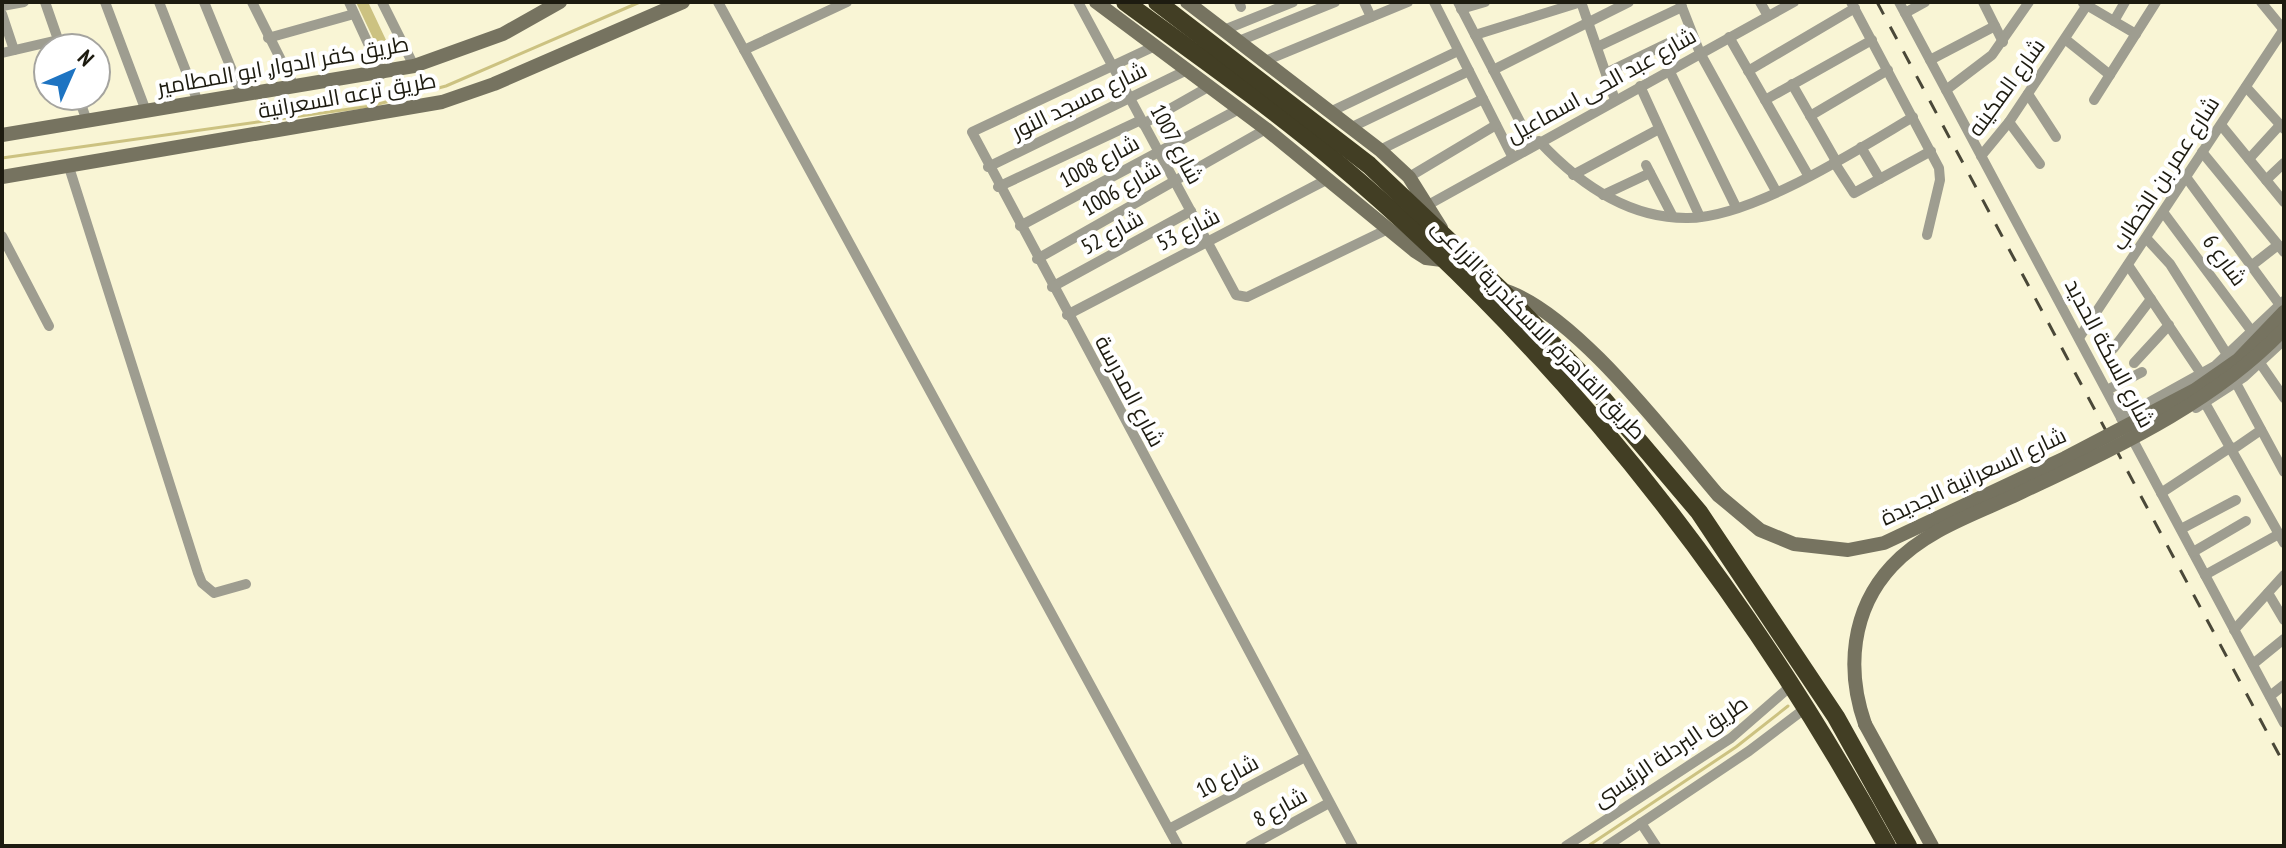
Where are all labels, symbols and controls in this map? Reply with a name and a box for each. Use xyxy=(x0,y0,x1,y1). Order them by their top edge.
street label: شارع عبد الحى اسماعيل xyxy=(1501,21,1701,150)
street label: طريق كفر الدوار, ابو المطامير xyxy=(153,29,411,101)
north arrow xyxy=(32,32,112,112)
street label: شارع المكينه xyxy=(1961,33,2052,142)
text: N xyxy=(72,44,100,72)
street label: شارع مسجد النور xyxy=(1005,55,1152,147)
street label: طريق ترعه السعرانية xyxy=(256,66,438,124)
street label: شارع عمر بن الخطاب xyxy=(2105,91,2226,256)
street label: شارع 1007 xyxy=(1143,99,1210,189)
street label: شارع 1008 xyxy=(1054,128,1144,195)
street label: شارع 1006 xyxy=(1076,154,1166,223)
street label: شارع 53 xyxy=(1152,201,1225,258)
street label: شارع 52 xyxy=(1076,203,1149,261)
street label: طريق القاهرة, الاسكندرية الزراعى xyxy=(1426,213,1652,445)
street label: شارع 6 xyxy=(2196,229,2253,292)
street label: شارع السكة الحديد xyxy=(2058,274,2161,433)
street label: شارع المدرسة xyxy=(1088,330,1171,452)
street label: شارع السعرانية الجديدة xyxy=(1876,421,2071,532)
street label: طريق البردلة الرئيسى xyxy=(1587,689,1753,813)
street label: شارع 10 xyxy=(1191,748,1264,805)
street label: شارع 8 xyxy=(1248,781,1312,834)

